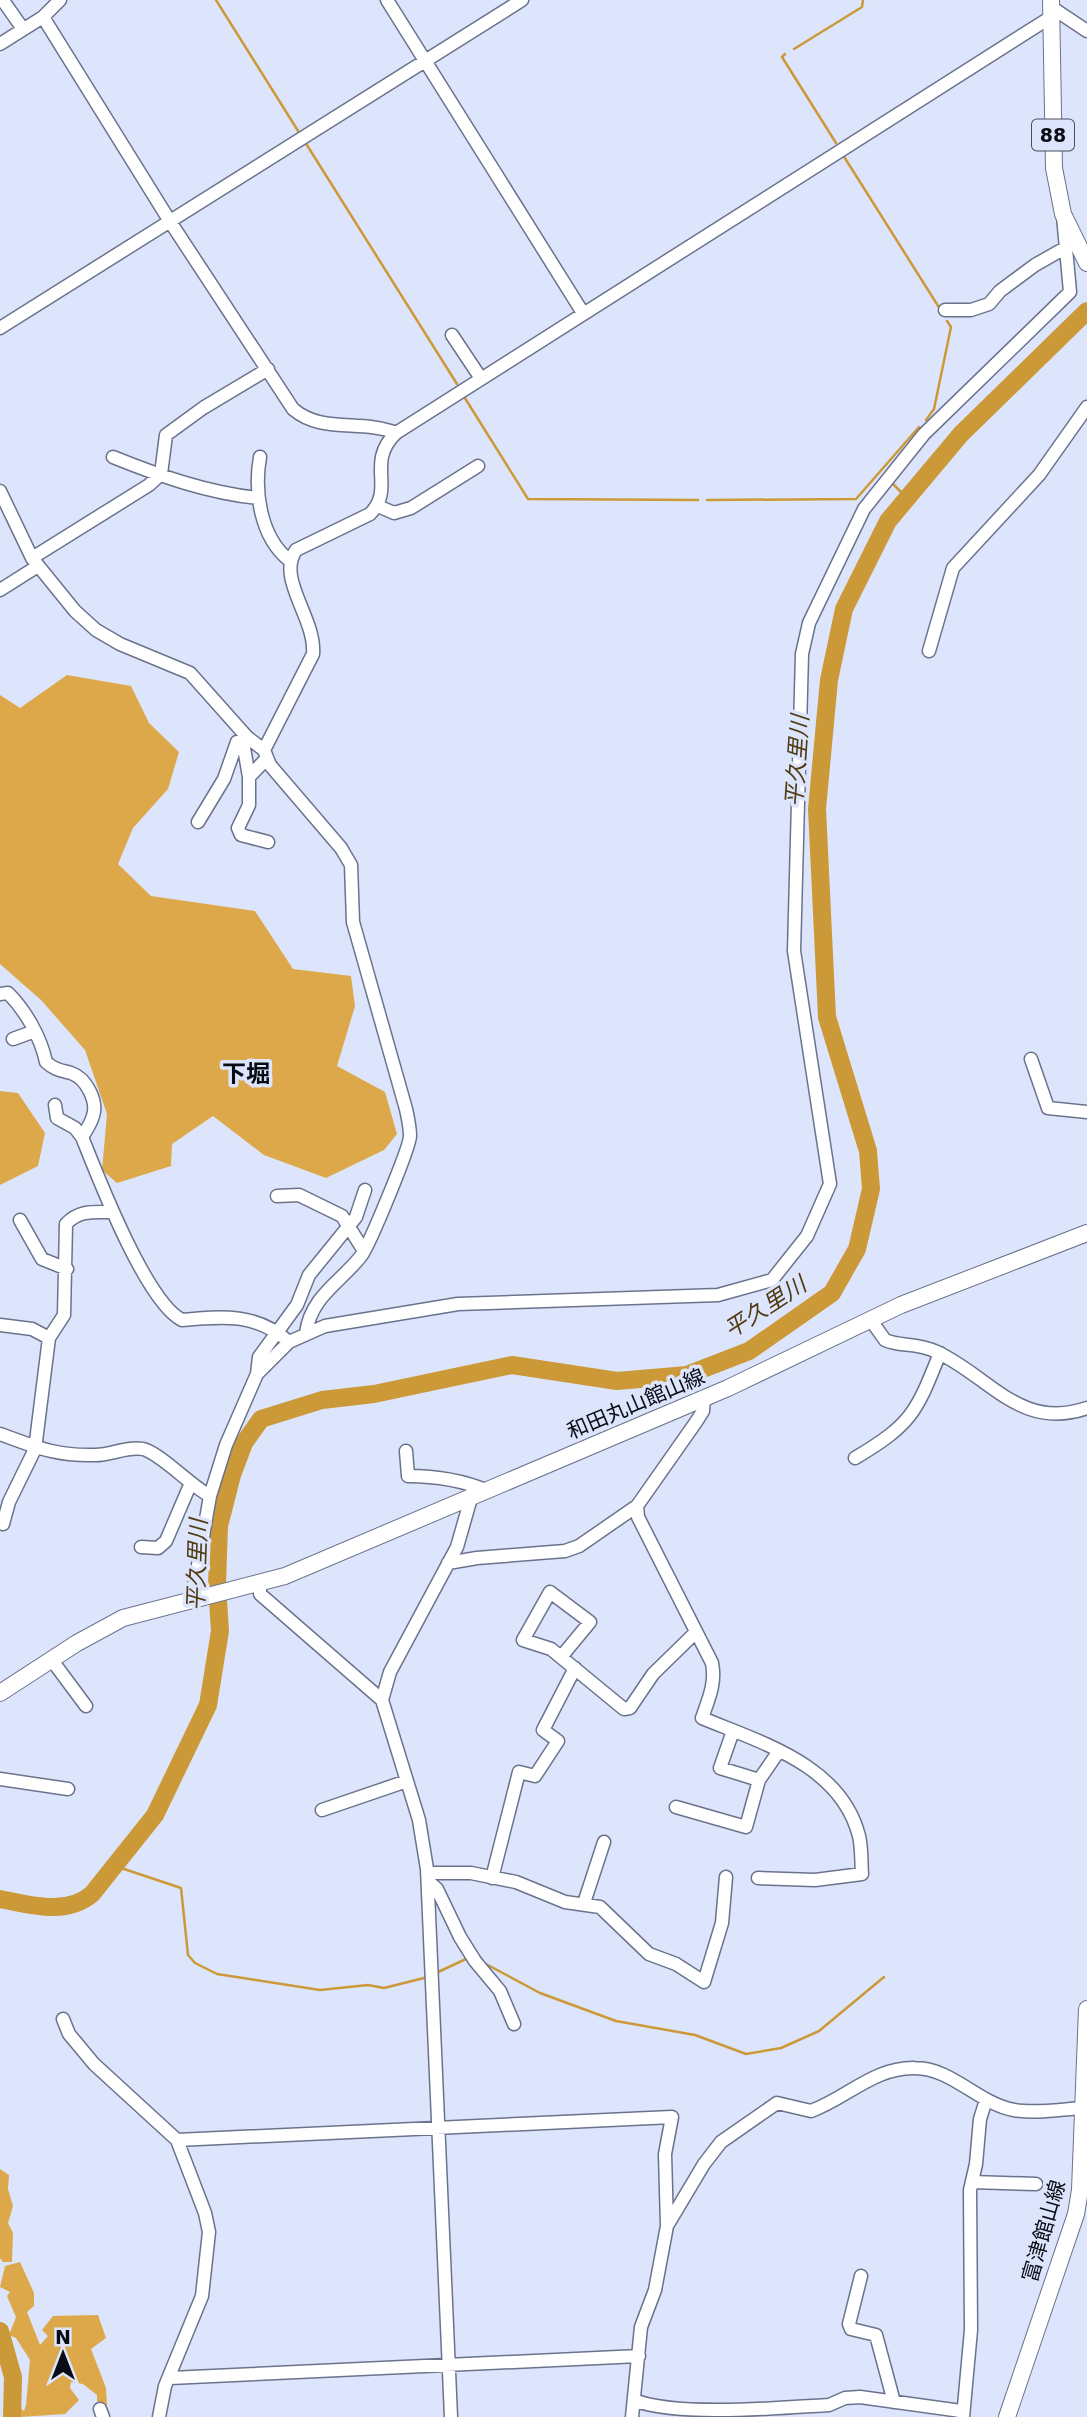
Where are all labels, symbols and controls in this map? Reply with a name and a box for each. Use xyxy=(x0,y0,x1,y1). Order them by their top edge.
road number: 88 xyxy=(1032,119,1074,150)
water label: 平久里川 xyxy=(781,711,813,808)
district label: 下堀 xyxy=(222,1060,270,1088)
water label: 平久里川 xyxy=(719,1269,813,1343)
street label: 和田丸山館山線 xyxy=(564,1364,708,1444)
water label: 平久里川 xyxy=(182,1516,212,1611)
street label: 富津館山線 xyxy=(1018,2177,1070,2285)
north arrow xyxy=(28,2319,98,2389)
text: N xyxy=(55,2326,71,2348)

